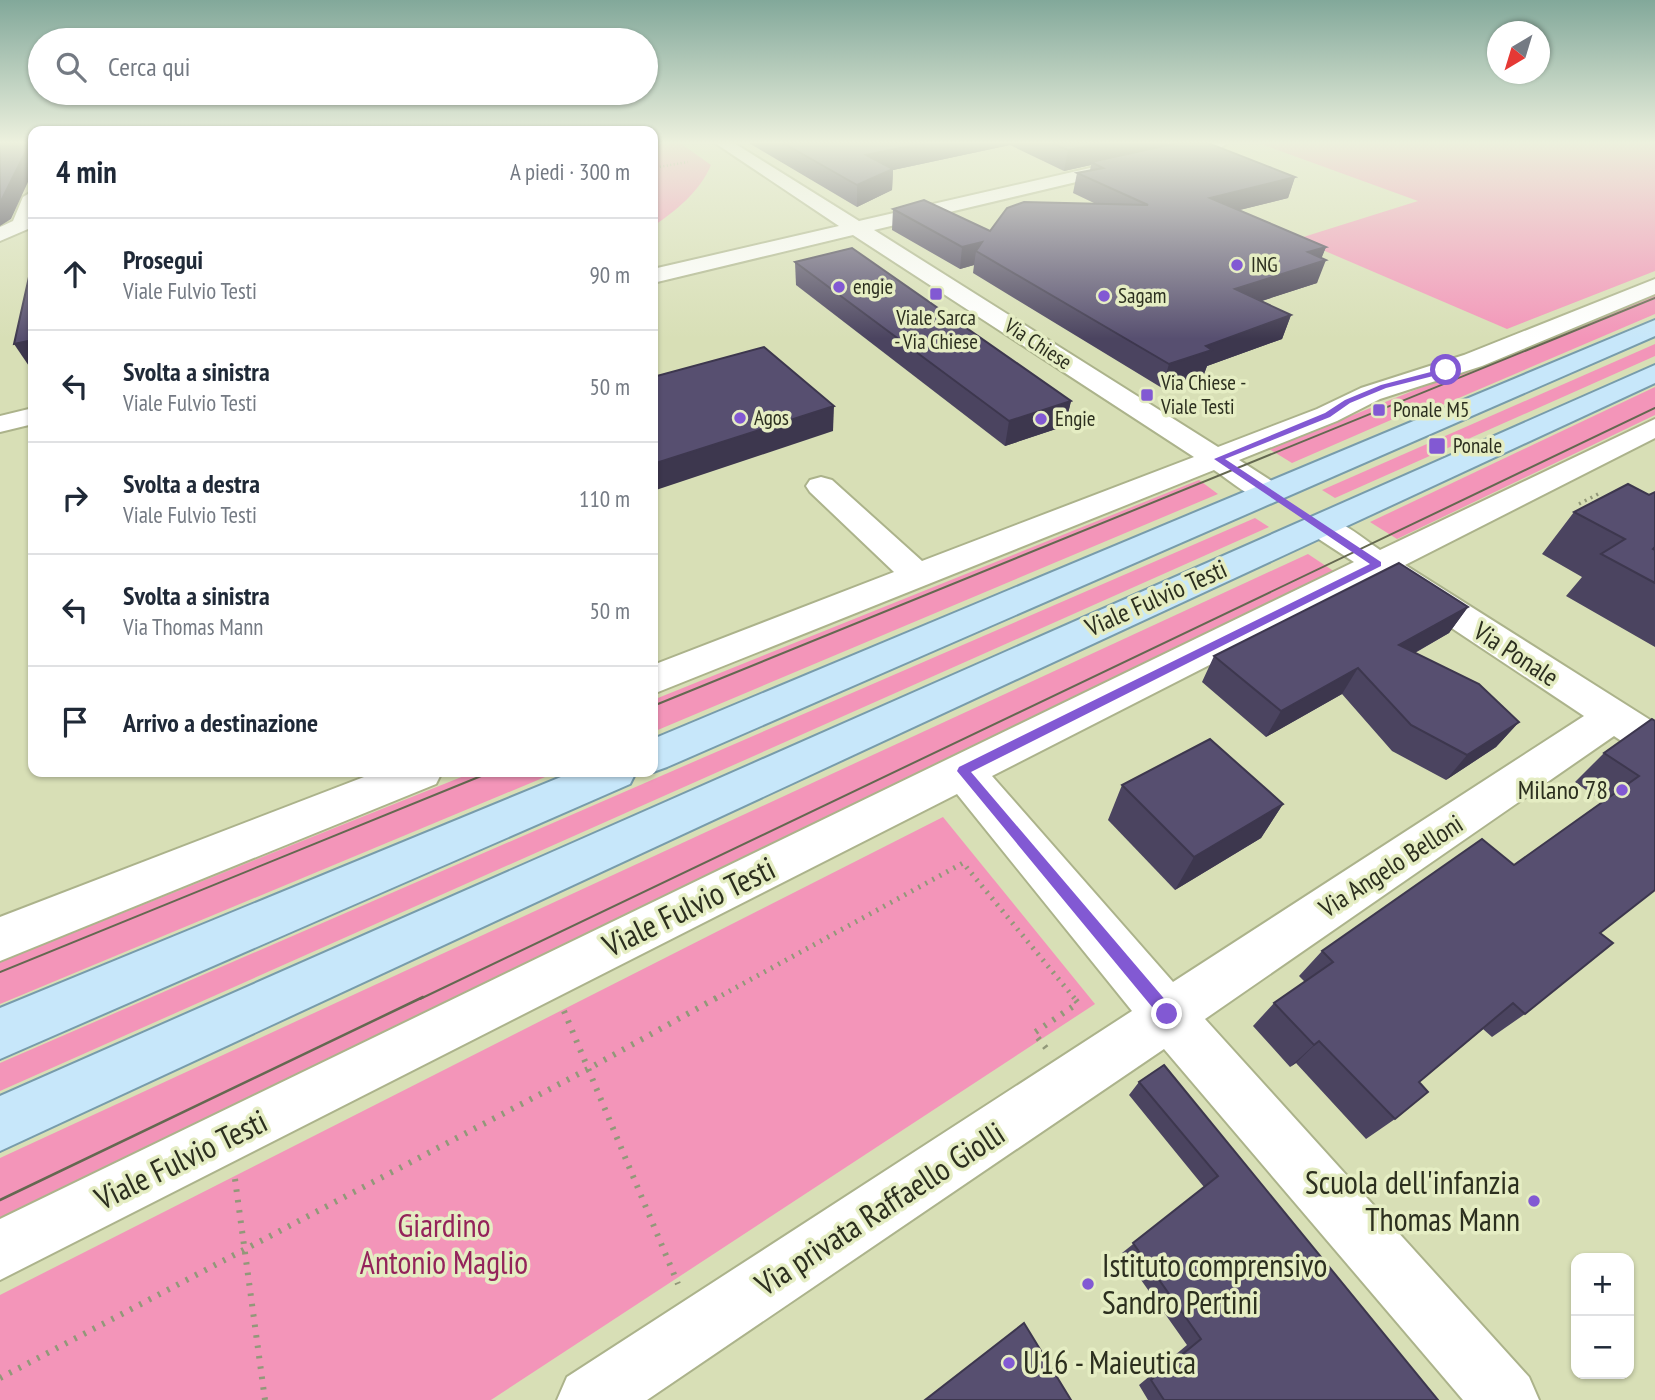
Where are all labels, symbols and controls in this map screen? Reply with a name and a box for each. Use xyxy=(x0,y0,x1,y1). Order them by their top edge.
north arrow xyxy=(1487,21,1550,84)
search box xyxy=(28,28,658,105)
icon: search xyxy=(52,48,90,86)
text: Cerca qui xyxy=(108,50,190,83)
text: 4 min xyxy=(56,152,117,191)
text: A piedi · 300 m xyxy=(510,157,630,186)
text: Prosegui xyxy=(123,243,203,276)
place label: ING xyxy=(1251,251,1278,278)
icon: ahead xyxy=(56,255,94,293)
marker: ING xyxy=(1229,257,1245,273)
text: 90 m xyxy=(589,260,630,289)
place label: engie xyxy=(853,273,893,300)
text: Viale Fulvio Testi xyxy=(123,276,257,305)
marker: engie xyxy=(831,279,847,295)
place label: Sagam xyxy=(1118,282,1167,309)
marker: Viale Sarca - Via Chiese xyxy=(928,286,944,302)
marker: Sagam xyxy=(1096,288,1112,304)
place label: Viale Sarca - Via Chiese xyxy=(894,304,978,355)
street label: Via Chiese xyxy=(999,311,1077,375)
route start xyxy=(1430,354,1461,385)
text: Svolta a sinistra xyxy=(123,355,270,388)
icon: left xyxy=(56,367,94,405)
place label: Via Chiese - Viale Testi xyxy=(1160,369,1246,420)
text: 50 m xyxy=(589,372,630,401)
marker: Via Chiese - Viale Testi xyxy=(1139,387,1155,403)
text: Viale Fulvio Testi xyxy=(123,388,257,417)
place label: Ponale M5 xyxy=(1393,396,1469,423)
marker: Ponale M5 xyxy=(1371,402,1387,418)
place label: Agos xyxy=(754,404,789,431)
place label: Engie xyxy=(1055,405,1096,432)
marker: Agos xyxy=(732,410,748,426)
marker: Engie xyxy=(1033,411,1049,427)
place label: Ponale xyxy=(1453,432,1502,459)
marker: Ponale xyxy=(1427,436,1447,456)
text: Svolta a destra xyxy=(123,467,260,500)
icon: right xyxy=(56,479,94,517)
text: 110 m xyxy=(579,484,630,513)
text: Viale Fulvio Testi xyxy=(123,500,257,529)
street label: Viale Fulvio Testi xyxy=(1079,552,1232,644)
text: Svolta a sinistra xyxy=(123,579,270,612)
icon: left xyxy=(56,591,94,629)
text: 50 m xyxy=(589,596,630,625)
text: Via Thomas Mann xyxy=(123,612,263,641)
street label: Via Ponale xyxy=(1467,613,1565,693)
icon: arrive xyxy=(56,703,94,741)
text: Arrivo a destinazione xyxy=(123,706,318,739)
place label: Milano 78 xyxy=(1518,773,1608,806)
marker: Milano 78 xyxy=(1614,782,1630,798)
street label: Via Angelo Belloni xyxy=(1312,807,1469,925)
street label: Viale Fulvio Testi xyxy=(595,846,782,966)
route end xyxy=(1151,998,1182,1029)
street label: Viale Fulvio Testi xyxy=(87,1099,274,1219)
street label: Via privata Raffaello Giolli xyxy=(746,1112,1012,1305)
place label: Scuola dell'infanzia Thomas Mann xyxy=(1305,1161,1520,1240)
marker: Scuola dell'infanzia Thomas Mann xyxy=(1526,1193,1542,1209)
park label: Giardino Antonio Maglio xyxy=(360,1204,528,1283)
place label: Istituto comprensivo Sandro Pertini xyxy=(1102,1244,1327,1323)
map controls xyxy=(1571,1253,1634,1379)
button: + xyxy=(1571,1253,1634,1316)
marker: Istituto comprensivo Sandro Pertini xyxy=(1080,1276,1096,1292)
button: − xyxy=(1571,1316,1634,1379)
place label: U16 - Maieutica xyxy=(1023,1341,1196,1383)
marker: U16 - Maieutica xyxy=(1001,1355,1017,1371)

